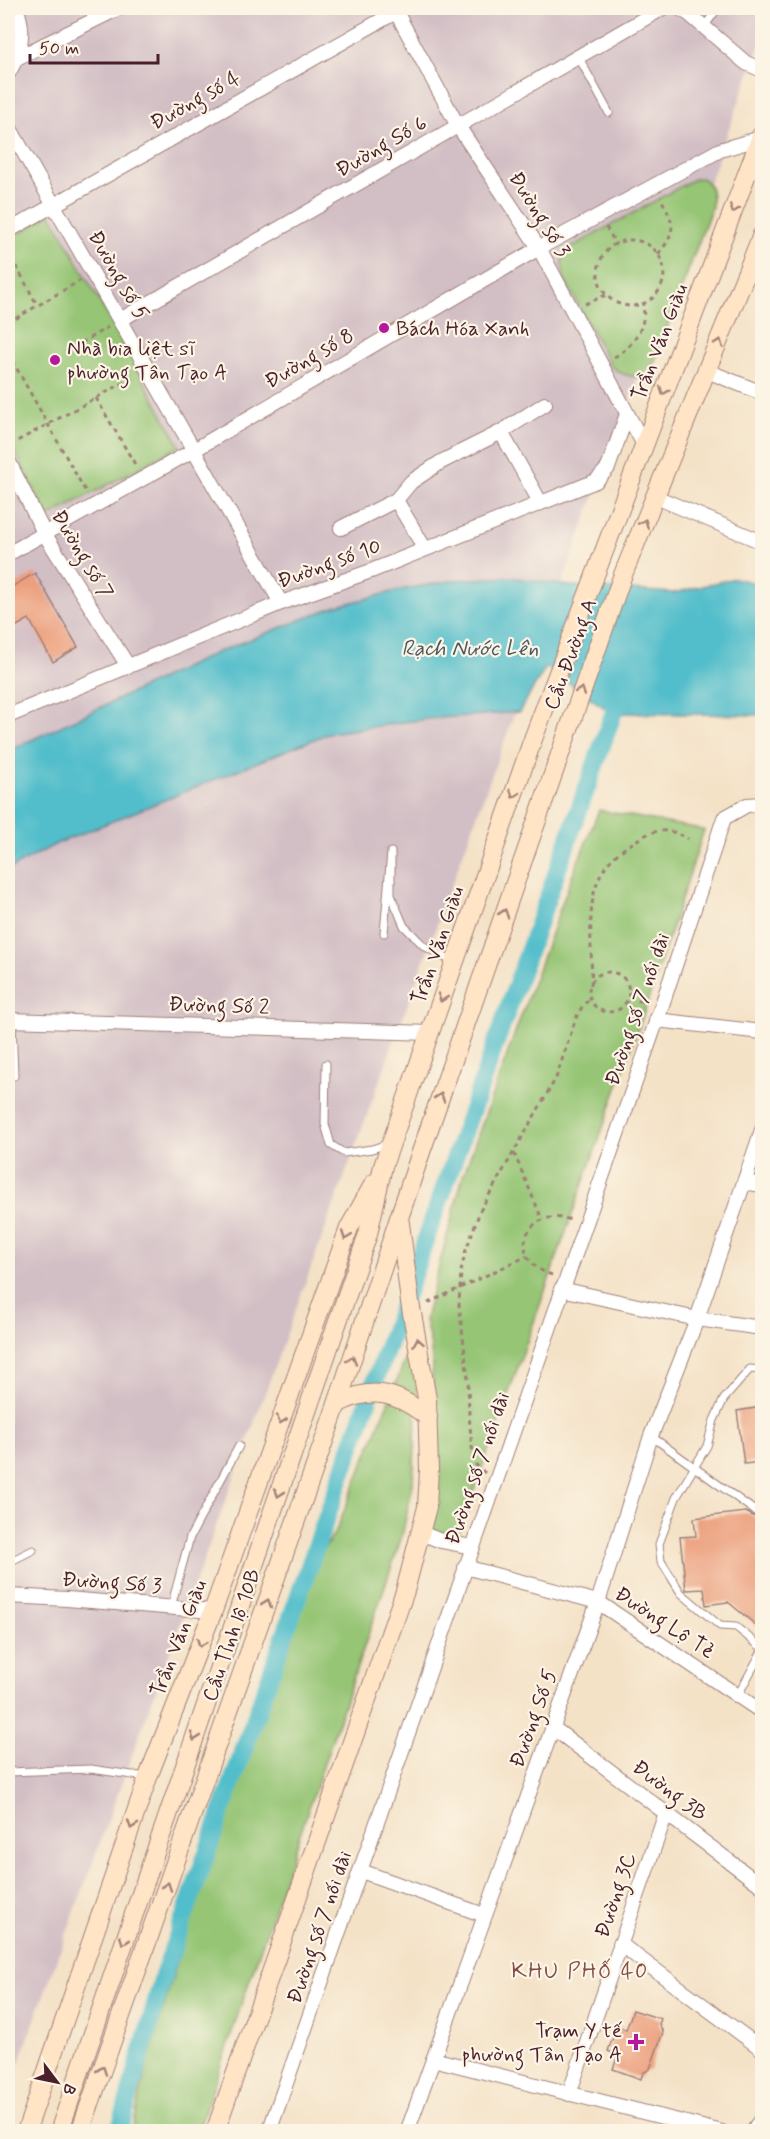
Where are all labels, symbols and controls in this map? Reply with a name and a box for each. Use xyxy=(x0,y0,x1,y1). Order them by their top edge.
scale bar xyxy=(30,27,158,65)
text: 50 m xyxy=(39,37,79,61)
street label: Đường số 4 xyxy=(145,65,247,139)
street label: Đường Số 6 xyxy=(331,109,433,186)
street label: Đường số 3 xyxy=(500,166,577,264)
one-way arrow xyxy=(729,202,741,213)
street label: Đường số 5 xyxy=(79,225,155,327)
street label: Trần Văn Giàu xyxy=(625,280,695,405)
place label: Bách Hóa Xanh xyxy=(396,315,529,343)
marker: Bách Hóa Xanh xyxy=(377,321,391,335)
street label: Đường số 8 xyxy=(260,322,360,397)
place label: Nhà bia liệt sĩ phường Tân Tạo A xyxy=(67,335,227,389)
one-way arrow xyxy=(712,338,724,349)
marker: Nhà bia liệt sĩ phường Tân Tạo A xyxy=(48,353,62,367)
one-way arrow xyxy=(659,385,672,395)
street label: Đường số 7 xyxy=(43,505,120,606)
one-way arrow xyxy=(637,519,649,530)
street label: Đường số 10 xyxy=(274,532,386,597)
street label: Cầu Đường A xyxy=(538,595,606,715)
water label: Rạch Nước Lên xyxy=(401,635,539,663)
one-way arrow xyxy=(574,686,587,697)
one-way arrow xyxy=(508,788,521,799)
street label: Trần Văn Giàu xyxy=(405,883,471,1008)
one-way arrow xyxy=(496,908,509,918)
street label: Đường số 7 nối dài xyxy=(599,929,679,1090)
street label: Đường Số 2 xyxy=(168,990,270,1024)
one-way arrow xyxy=(437,992,450,1003)
one-way arrow xyxy=(433,1092,445,1103)
one-way arrow xyxy=(341,1230,354,1241)
one-way arrow xyxy=(412,1337,425,1347)
one-way arrow xyxy=(345,1355,357,1366)
street label: Đường số 7 nối dài xyxy=(439,1388,519,1549)
one-way arrow xyxy=(275,1414,288,1425)
one-way arrow xyxy=(273,1487,286,1498)
street label: Cầu Tỉnh lộ 10B xyxy=(196,1565,268,1705)
street label: Đường Số 3 xyxy=(61,1566,163,1602)
street label: Trần Văn Giàu xyxy=(144,1576,214,1701)
street label: Đường Lộ Tẻ xyxy=(608,1580,720,1667)
one-way arrow xyxy=(259,1598,272,1609)
one-way arrow xyxy=(195,1637,208,1648)
street label: Đường Số 5 xyxy=(503,1665,567,1772)
one-way arrow xyxy=(189,1731,202,1742)
street label: Đường 3B xyxy=(625,1754,712,1830)
one-way arrow xyxy=(126,1819,139,1830)
street label: Đường số 7 nối dài xyxy=(281,1847,361,2008)
street label: Đường 3C xyxy=(588,1849,645,1942)
one-way arrow xyxy=(159,1881,172,1892)
one-way arrow xyxy=(119,1935,132,1946)
district label: KHU PHỐ 40 xyxy=(511,1958,649,1986)
place label: Trạm Y tế phường Tân Tạo A xyxy=(462,2017,623,2071)
marker: Trạm Y tế phường Tân Tạo A xyxy=(627,2033,645,2051)
north arrow xyxy=(27,2052,87,2112)
one-way arrow xyxy=(94,2065,107,2076)
text: B xyxy=(57,2079,80,2099)

